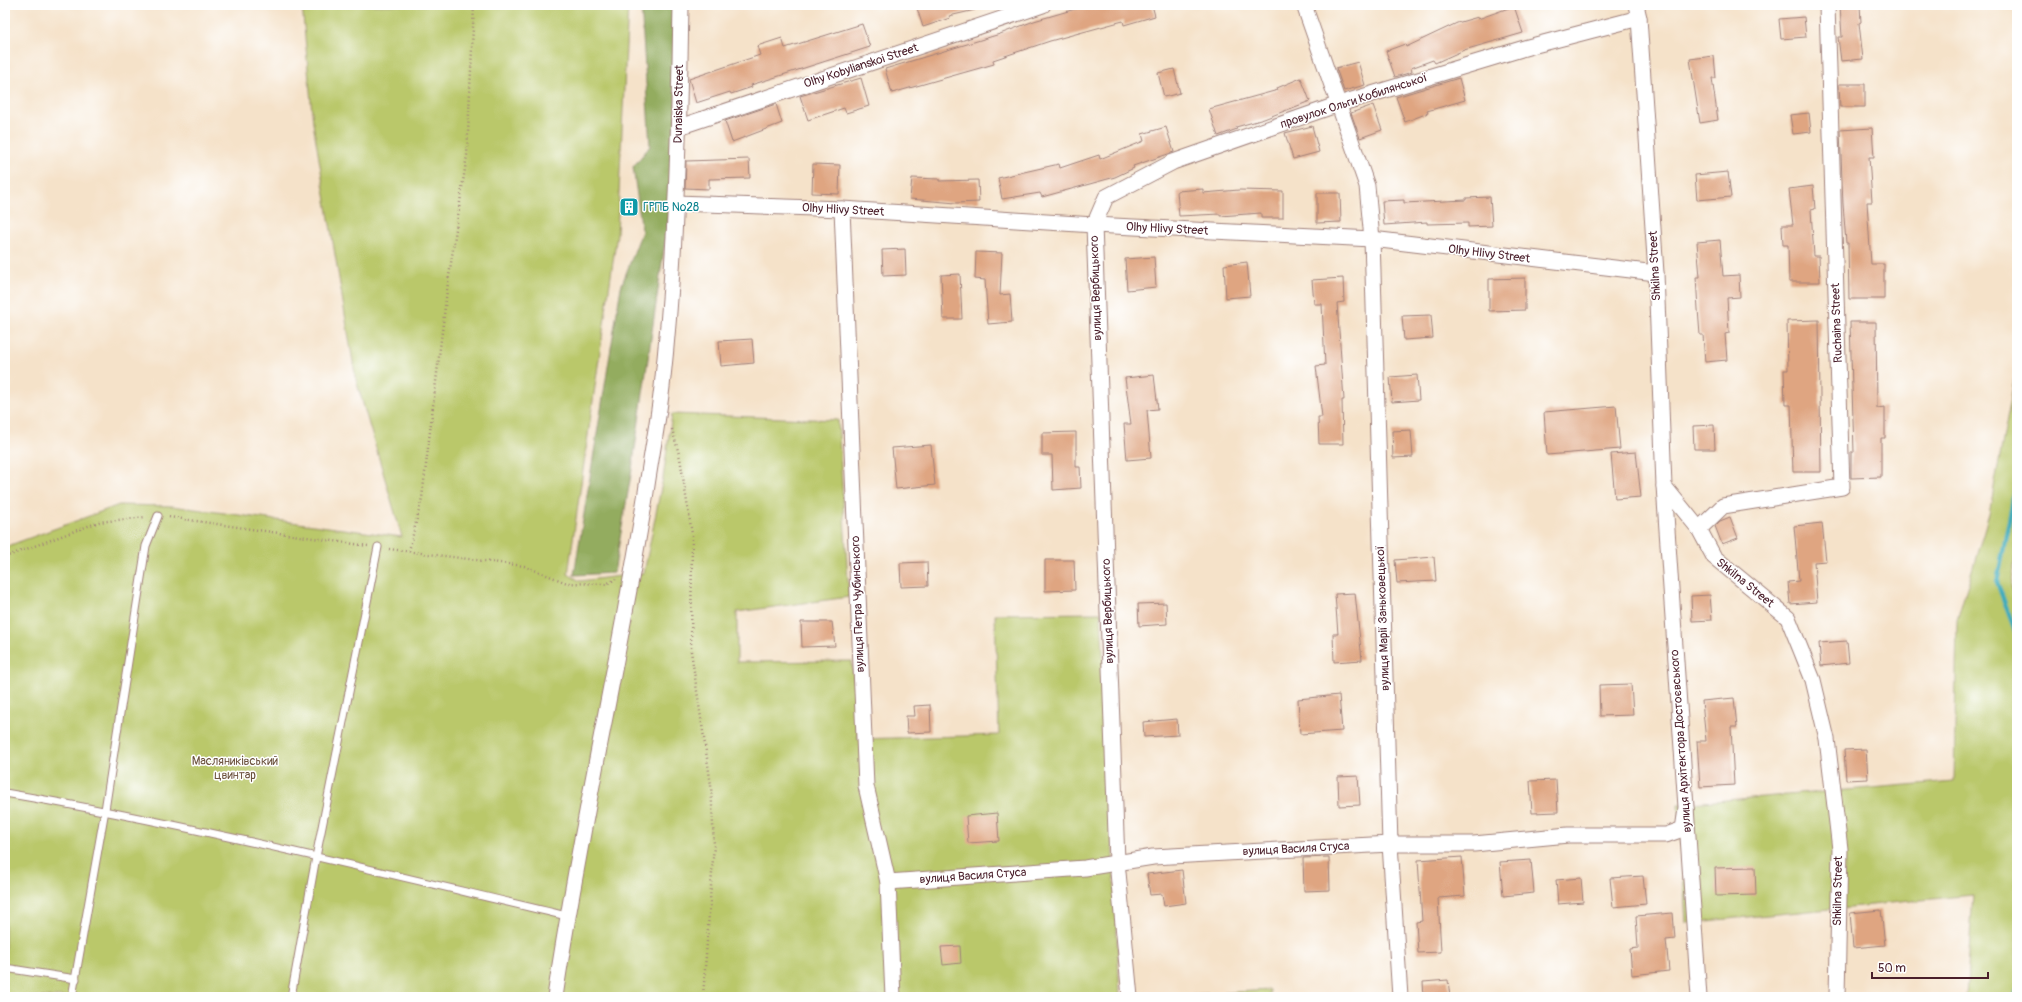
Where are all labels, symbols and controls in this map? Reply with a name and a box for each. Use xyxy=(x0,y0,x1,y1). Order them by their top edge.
street label: Olhy Kobylianskoi Street xyxy=(802,40,920,92)
street label: Dunaiska Street xyxy=(671,64,687,144)
street label: провулок Ольги Кобилянської xyxy=(1278,70,1430,132)
building icon: ГРПБ №28 xyxy=(618,196,640,218)
place label: ГРПБ №28 xyxy=(643,200,699,215)
street label: Olhy Hlivy Street xyxy=(801,200,885,220)
street label: Olhy Hlivy Street xyxy=(1125,219,1209,239)
street label: Shkilna Street xyxy=(1646,230,1664,301)
street label: вулиця Вербицького xyxy=(1087,235,1105,341)
street label: Olhy Hlivy Street xyxy=(1447,242,1531,266)
street label: Ruchaina Street xyxy=(1828,283,1846,363)
street label: вулиця Петра Чубинського xyxy=(848,535,868,673)
street label: вулиця Марії Заньковецької xyxy=(1373,545,1393,691)
street label: Shkilna Street xyxy=(1713,555,1777,611)
street label: вулиця Вербицького xyxy=(1099,558,1117,664)
street label: вулиця Архітектора Достоєвського xyxy=(1667,648,1695,833)
park label: Масляниківський цвинтар xyxy=(192,754,279,783)
street label: вулиця Василя Стуса xyxy=(1242,839,1350,859)
street label: Shkilna Street xyxy=(1830,856,1846,926)
street label: вулиця Василя Стуса xyxy=(919,865,1027,887)
scale bar xyxy=(1872,954,1988,980)
text: 50 m xyxy=(1878,961,1906,976)

